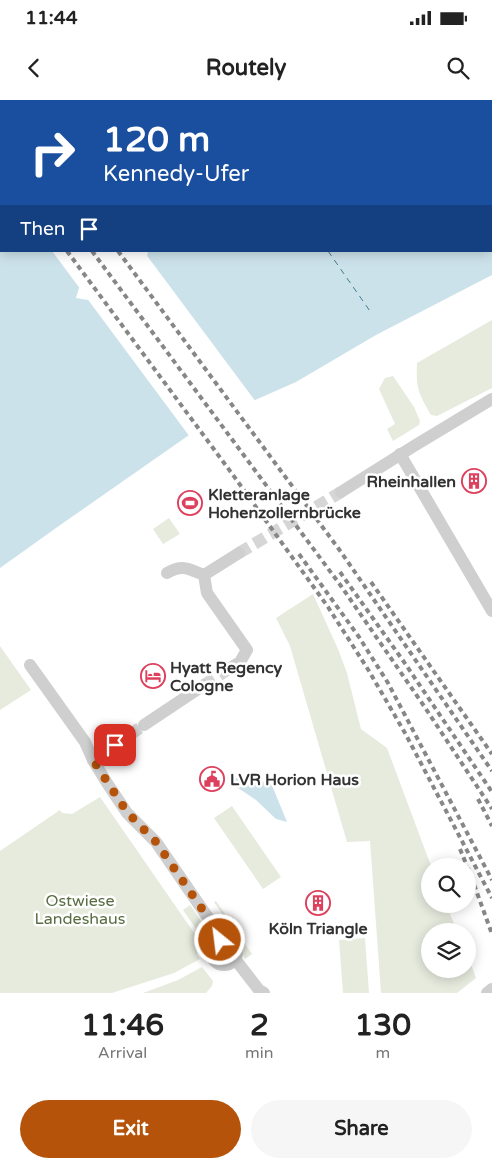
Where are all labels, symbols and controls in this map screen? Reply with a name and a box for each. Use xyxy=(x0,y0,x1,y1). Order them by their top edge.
text: 11:44 xyxy=(25,7,78,29)
icon: back xyxy=(20,54,48,82)
icon: search xyxy=(444,54,472,82)
text: Routely xyxy=(206,55,286,81)
text: 120 m xyxy=(103,119,210,161)
icon: right xyxy=(20,120,85,185)
text: Kennedy-Ufer xyxy=(103,161,249,187)
icon: arrive xyxy=(75,215,103,243)
text: Then xyxy=(20,218,65,240)
building icon: Rheinhallen xyxy=(461,468,487,494)
place label: Rheinhallen xyxy=(367,472,456,492)
place label: Kletteranlage Hohenzollernbrücke xyxy=(208,485,361,523)
sports icon: Kletteranlage Hohenzollernbrücke xyxy=(177,490,203,516)
place label: Hyatt Regency Cologne xyxy=(170,658,282,696)
hotel icon: Hyatt Regency Cologne xyxy=(140,663,166,689)
pin xyxy=(94,724,136,766)
icon: arrive xyxy=(101,731,129,759)
public building icon: LVR Horion Haus xyxy=(199,766,225,792)
place label: LVR Horion Haus xyxy=(230,770,359,790)
map controls xyxy=(421,858,476,978)
button: search xyxy=(421,858,476,913)
building icon: Köln Triangle xyxy=(305,890,331,916)
park label: Ostwiese Landeshaus xyxy=(35,891,125,929)
position arrow xyxy=(193,913,245,965)
place label: Köln Triangle xyxy=(268,919,368,939)
button: layers xyxy=(421,923,476,978)
text: 11:46 xyxy=(81,1007,164,1044)
text: 2 xyxy=(250,1007,269,1044)
text: 130 xyxy=(355,1007,411,1044)
text: Arrival xyxy=(98,1043,147,1063)
text: min xyxy=(245,1043,274,1063)
text: m xyxy=(375,1043,390,1063)
button: Exit xyxy=(20,1100,241,1158)
button: Share xyxy=(251,1100,472,1158)

